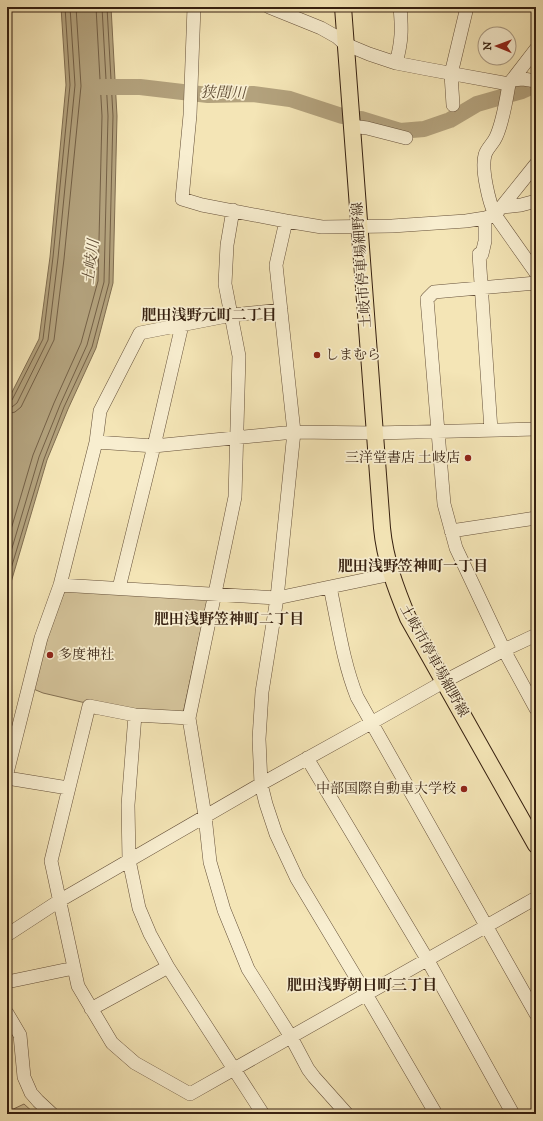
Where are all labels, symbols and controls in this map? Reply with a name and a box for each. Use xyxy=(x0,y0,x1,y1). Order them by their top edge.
north arrow xyxy=(477,26,517,66)
text: N xyxy=(481,41,495,50)
water label: 狭間川 xyxy=(200,83,248,103)
street label: 土岐市停車場細野線 xyxy=(349,202,375,328)
water label: 土岐川 xyxy=(79,237,103,285)
district label: 肥田浅野元町二丁目 xyxy=(141,306,277,325)
place label: しまむら xyxy=(325,346,381,364)
marker: しまむら xyxy=(312,350,322,360)
place label: 三洋堂書店 土岐店 xyxy=(345,449,460,467)
marker: 三洋堂書店 土岐店 xyxy=(463,453,473,463)
district label: 肥田浅野笠神町一丁目 xyxy=(338,557,488,576)
street label: 土岐市停車場細野線 xyxy=(396,602,472,720)
district label: 肥田浅野笠神町二丁目 xyxy=(154,610,304,629)
place label: 多度神社 xyxy=(58,646,114,664)
marker: 多度神社 xyxy=(45,650,55,660)
place label: 中部国際自動車大学校 xyxy=(316,780,456,798)
marker: 中部国際自動車大学校 xyxy=(459,784,469,794)
district label: 肥田浅野朝日町三丁目 xyxy=(287,976,437,995)

